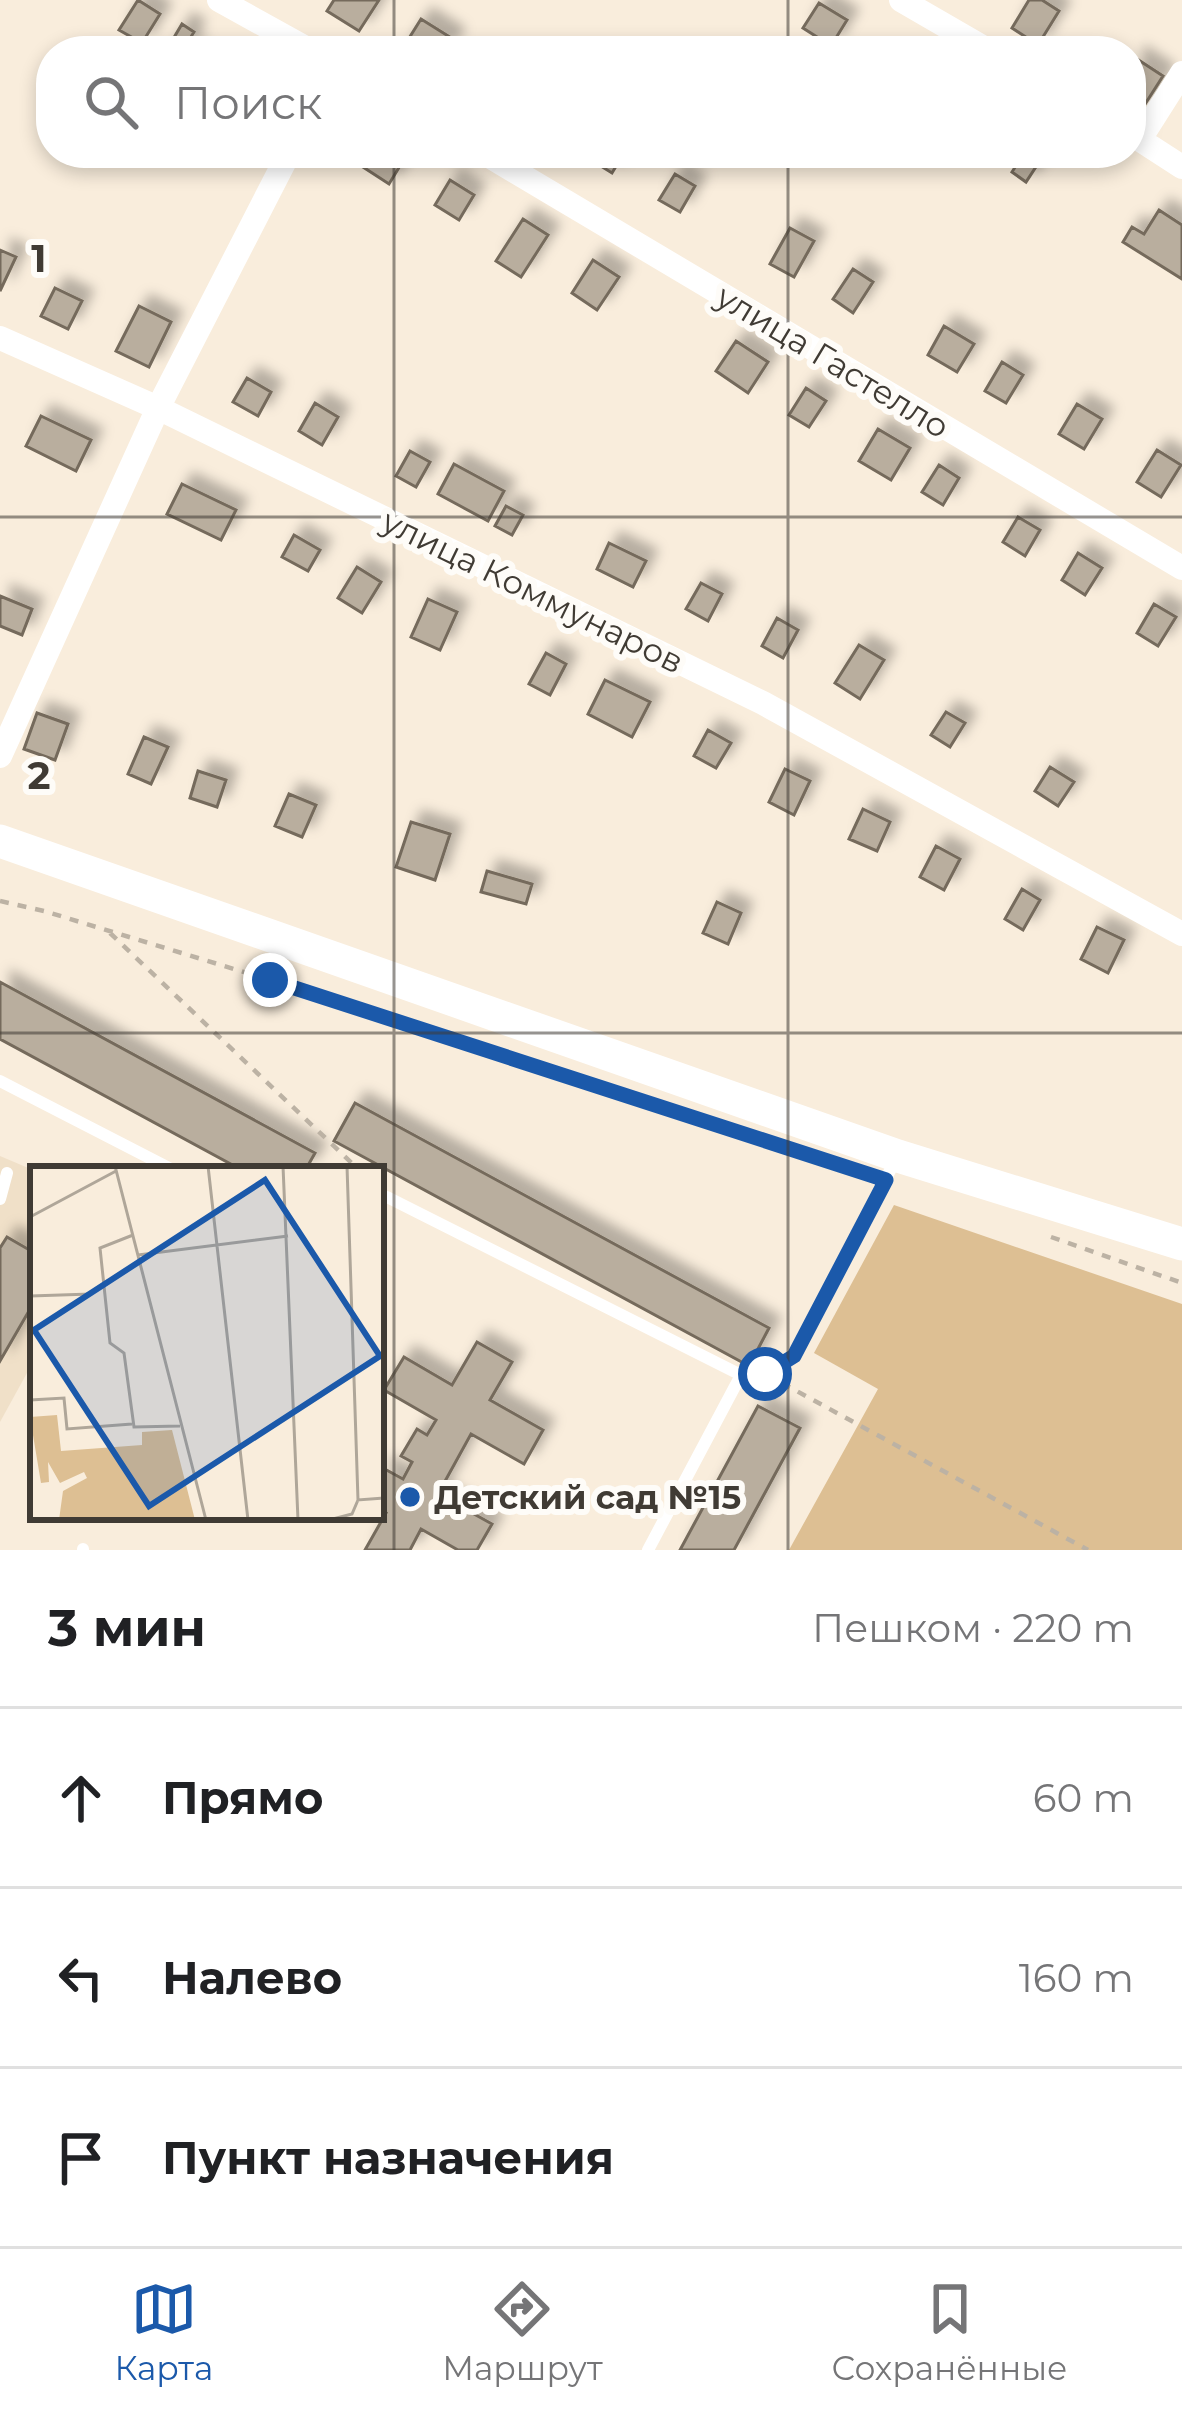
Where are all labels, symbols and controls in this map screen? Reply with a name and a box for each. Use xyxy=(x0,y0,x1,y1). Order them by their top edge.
search box xyxy=(36,36,1146,168)
icon: search xyxy=(78,69,144,135)
text: Поиск xyxy=(174,75,322,130)
text: 1 xyxy=(31,234,47,282)
street label: улица Гастелло xyxy=(708,275,957,446)
street label: улица Коммунаров xyxy=(375,500,690,681)
text: 2 xyxy=(27,751,51,799)
route end xyxy=(243,953,297,1007)
inset map xyxy=(30,1166,384,1520)
route start xyxy=(738,1347,792,1401)
place label: Детский сад №15 xyxy=(434,1477,741,1517)
marker: Детский сад №15 xyxy=(397,1484,423,1510)
text: 3 мин xyxy=(48,1597,206,1659)
text: Пешком · 220 m xyxy=(812,1604,1134,1652)
icon: ahead xyxy=(48,1765,114,1831)
text: Прямо xyxy=(162,1770,323,1825)
text: 60 m xyxy=(1033,1774,1134,1822)
icon: left xyxy=(48,1945,114,2011)
text: Налево xyxy=(162,1950,342,2005)
text: 160 m xyxy=(1019,1954,1134,2002)
icon: arrive xyxy=(48,2125,114,2191)
text: Пункт назначения xyxy=(162,2130,614,2185)
tab: Карта xyxy=(114,2276,213,2388)
tab: Маршрут xyxy=(442,2276,603,2388)
tab: Сохранённые xyxy=(832,2276,1067,2388)

